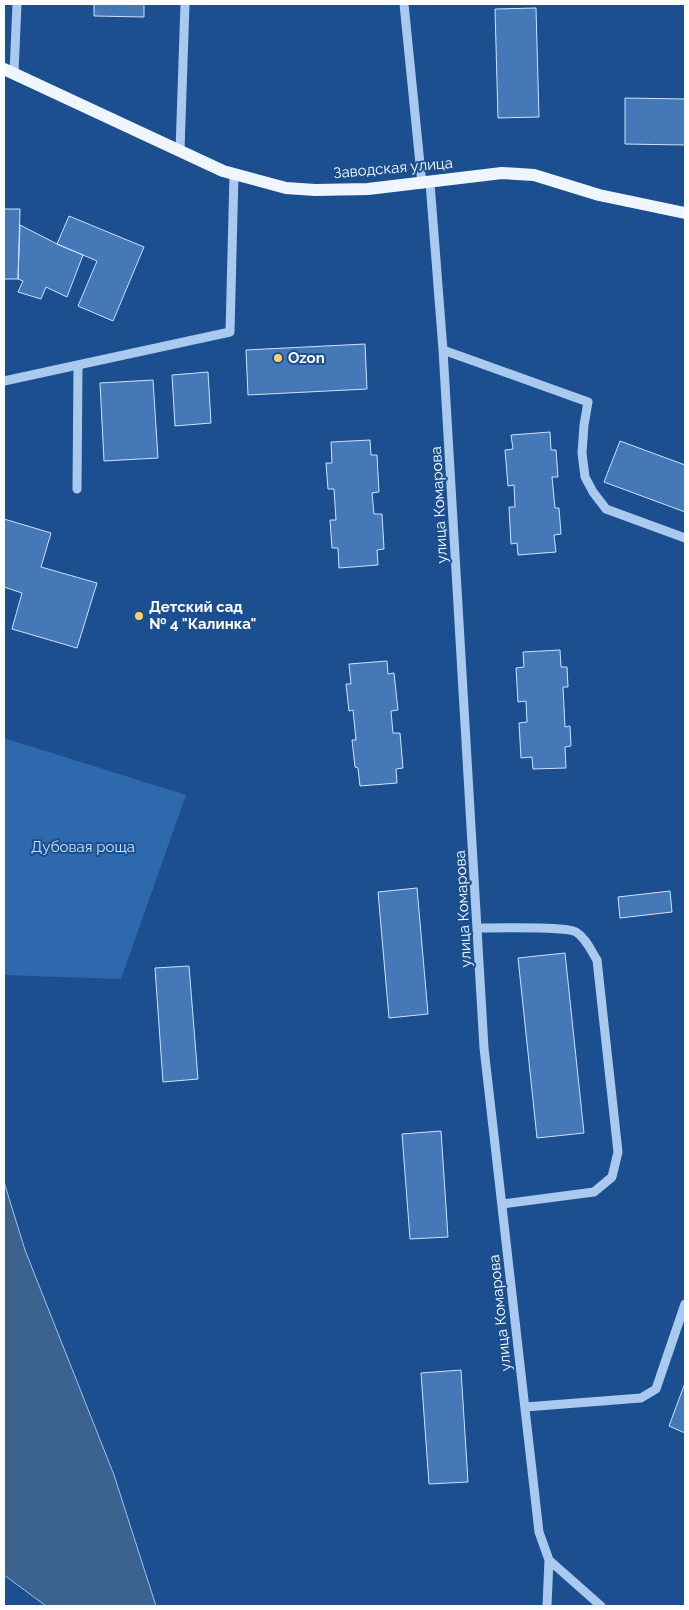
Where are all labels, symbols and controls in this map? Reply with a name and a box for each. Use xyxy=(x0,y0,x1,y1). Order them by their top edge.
street label: Заводская улица xyxy=(333,154,453,182)
place label: Ozon xyxy=(288,349,325,367)
marker: Ozon xyxy=(272,352,284,364)
street label: улица Комарова xyxy=(427,446,451,564)
place label: Детский сад № 4 "Калинка" xyxy=(149,598,256,633)
marker: Детский сад № 4 "Калинка" xyxy=(133,610,145,622)
park label: Дубовая роща xyxy=(31,838,135,856)
street label: улица Комарова xyxy=(451,850,475,968)
street label: улица Комарова xyxy=(485,1254,515,1372)

